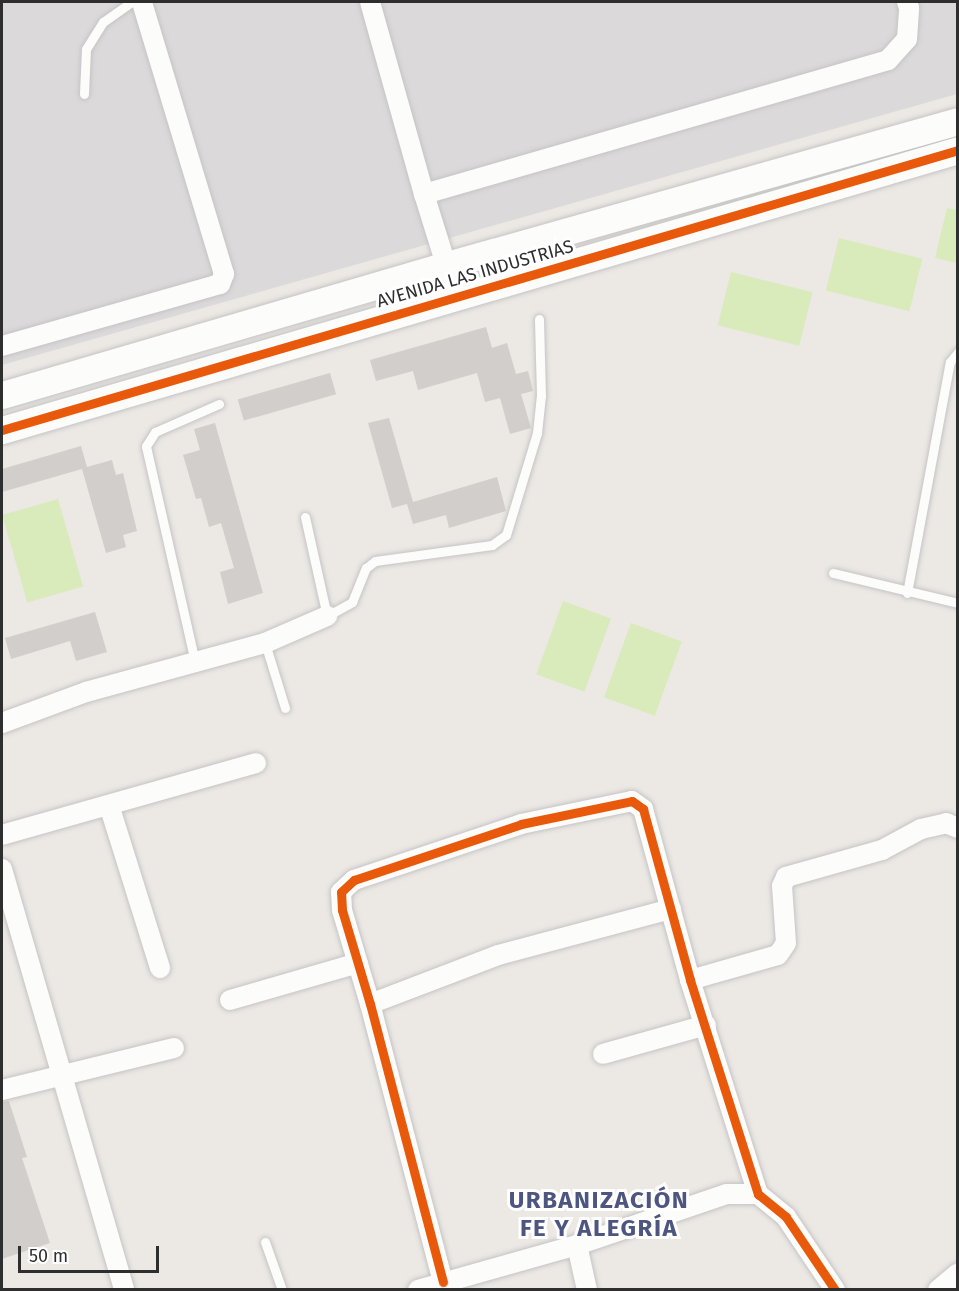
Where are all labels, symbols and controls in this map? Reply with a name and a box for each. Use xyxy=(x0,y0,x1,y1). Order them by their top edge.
street label: AVENIDA LAS INDUSTRIAS xyxy=(374,236,576,312)
district label: URBANIZACIÓN FE Y ALEGRÍA xyxy=(509,1187,689,1243)
scale bar xyxy=(21,1234,162,1272)
text: 50 m xyxy=(29,1245,68,1267)

